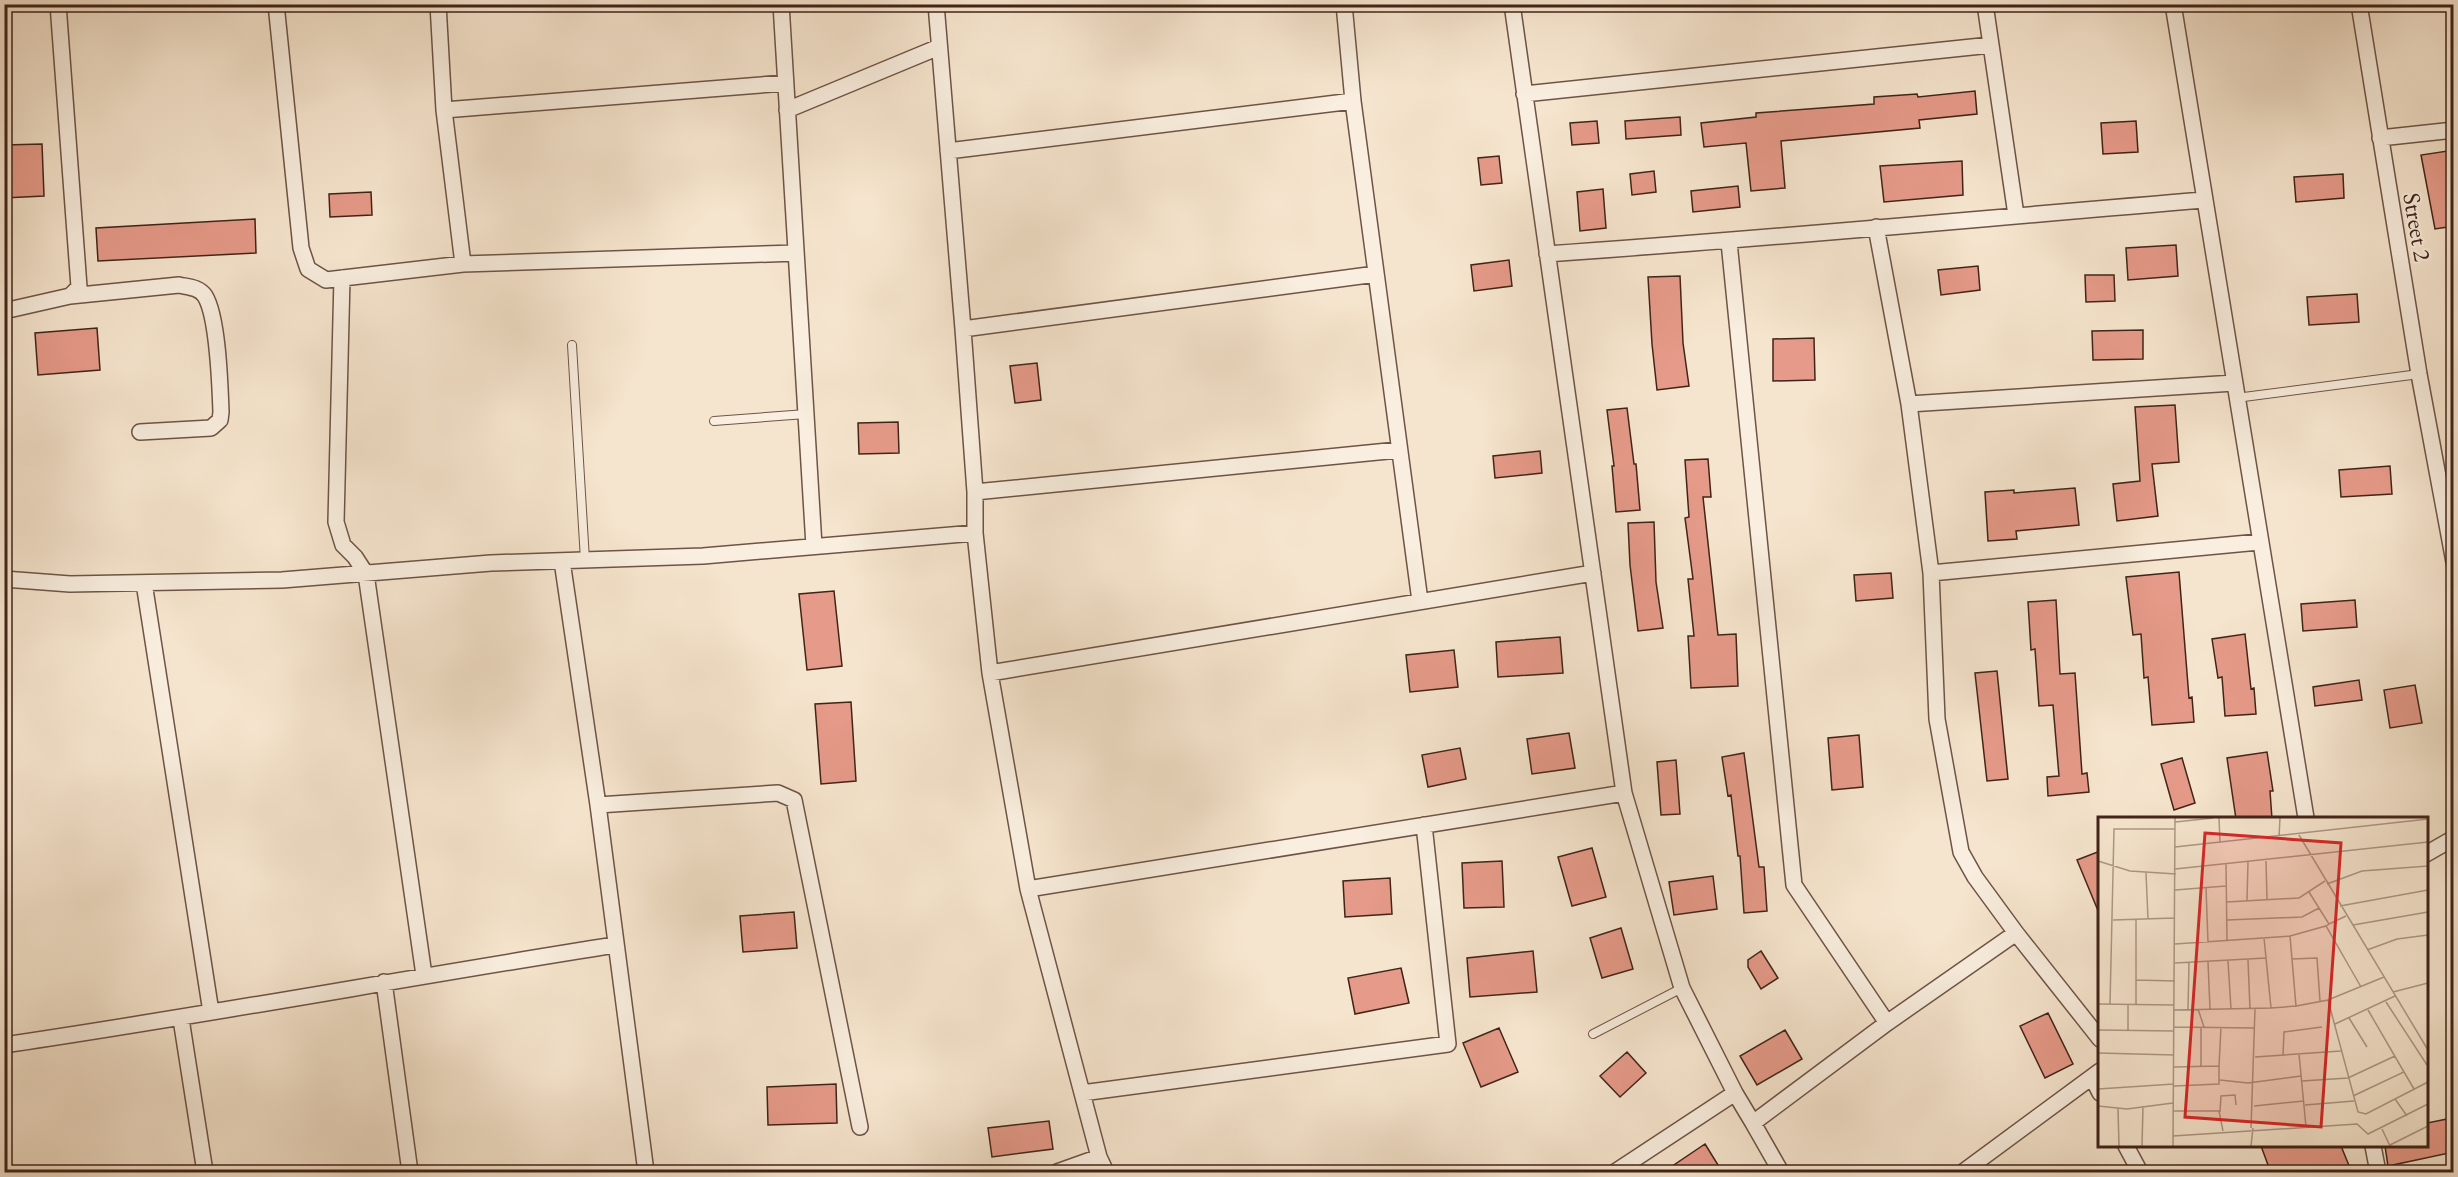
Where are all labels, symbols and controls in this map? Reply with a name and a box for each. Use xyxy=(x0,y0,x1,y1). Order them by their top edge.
street label: Street 2 xyxy=(2396,190,2439,264)
inset map xyxy=(2098,817,2428,1147)

